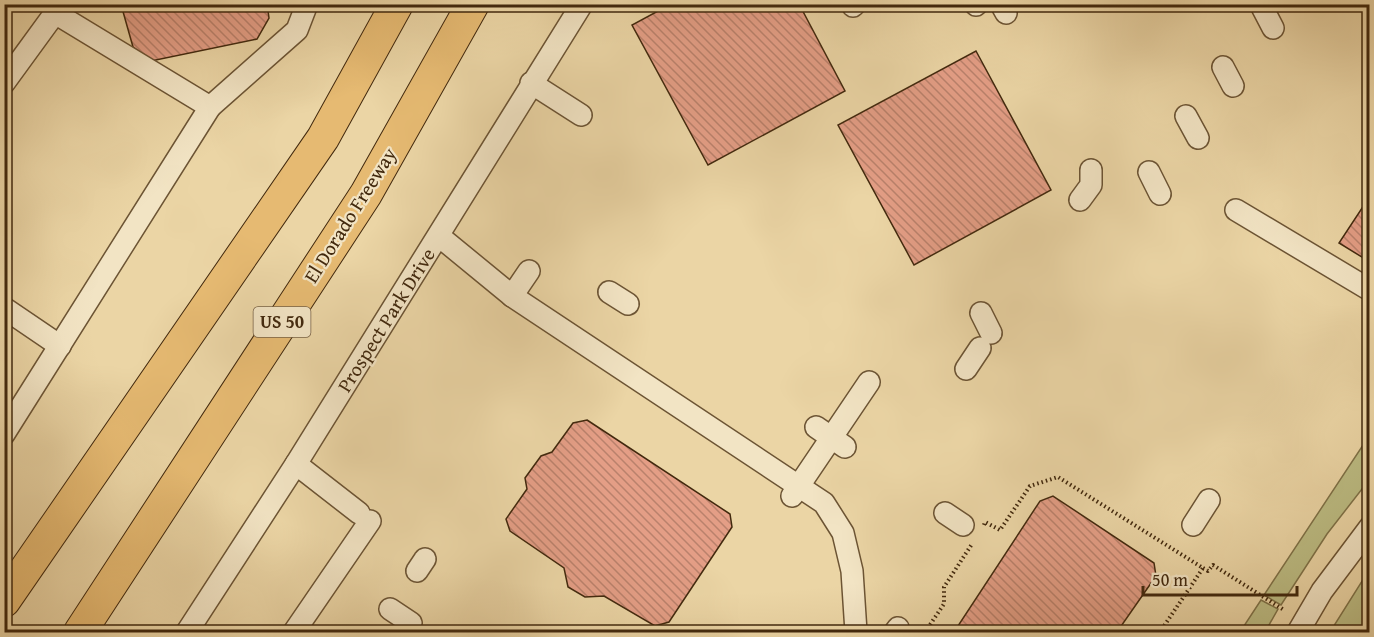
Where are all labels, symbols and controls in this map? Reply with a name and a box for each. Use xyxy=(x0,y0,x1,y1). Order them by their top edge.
street label: El Dorado Freeway xyxy=(296,141,403,288)
street label: Prospect Park Drive xyxy=(329,242,442,397)
road number: US 50 xyxy=(254,307,310,337)
scale bar xyxy=(1143,559,1298,597)
text: 50 m xyxy=(1152,566,1188,593)

